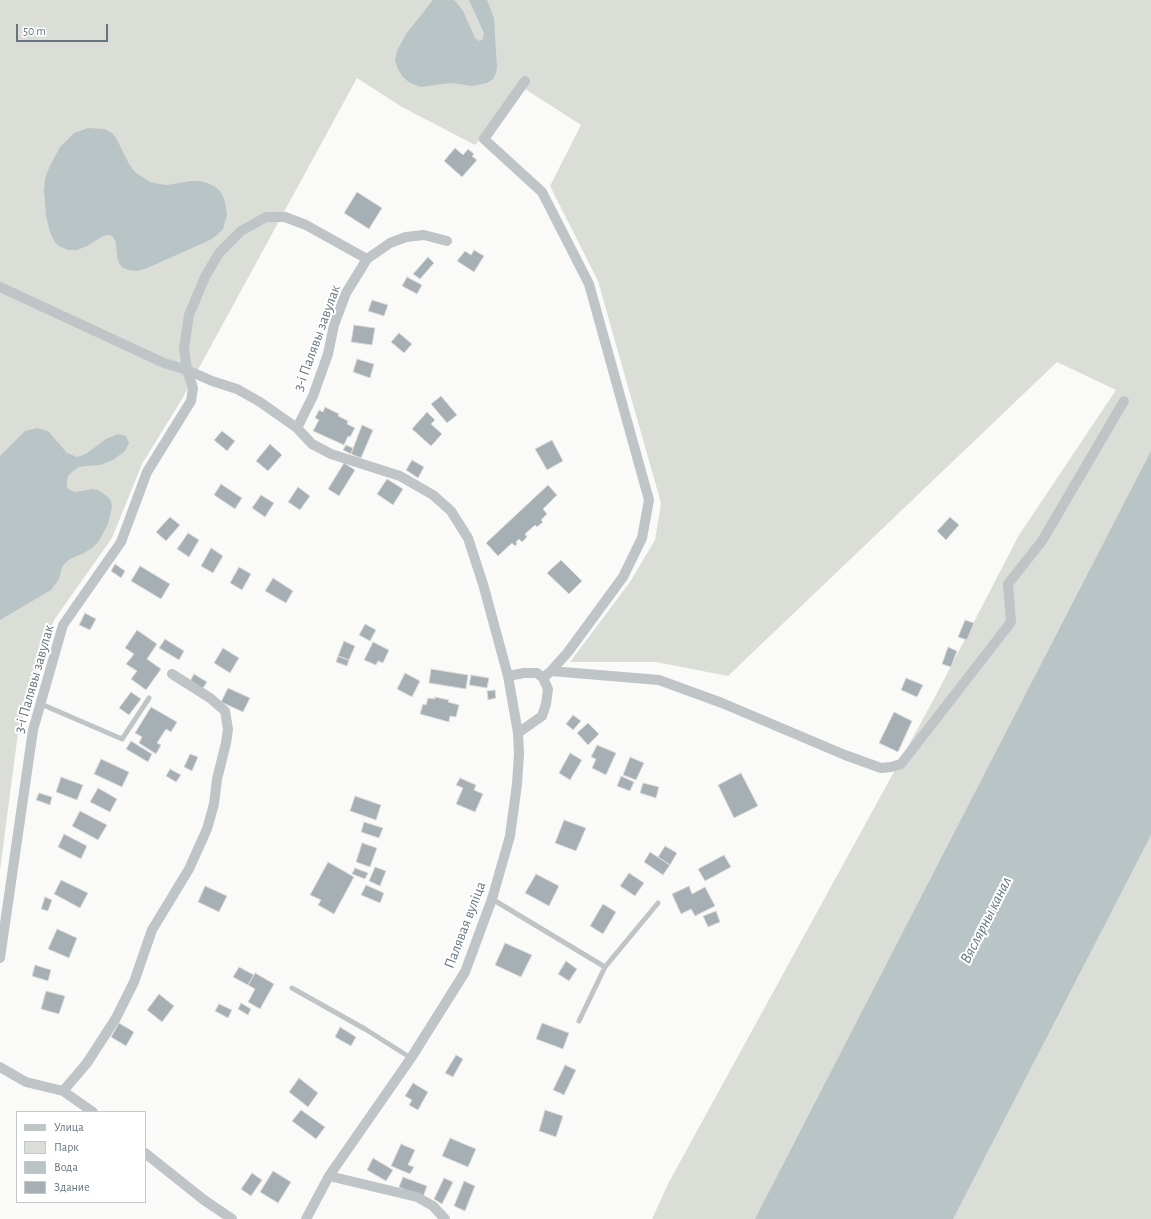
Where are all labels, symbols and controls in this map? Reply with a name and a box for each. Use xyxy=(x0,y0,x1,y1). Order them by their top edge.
scale bar xyxy=(18,16,110,42)
text: 50 m xyxy=(23,25,46,37)
street label: 3-і Палявы завулак xyxy=(289,282,345,394)
street label: 3-і Палявы завулак xyxy=(10,623,58,735)
water label: Вяслярны канал xyxy=(956,873,1016,967)
street label: Палявая вуліца xyxy=(440,879,490,971)
legend xyxy=(16,1111,146,1203)
text: Улица xyxy=(54,1121,84,1133)
text: Парк xyxy=(54,1141,79,1153)
text: Вода xyxy=(54,1161,78,1173)
text: Здание xyxy=(54,1181,90,1193)

